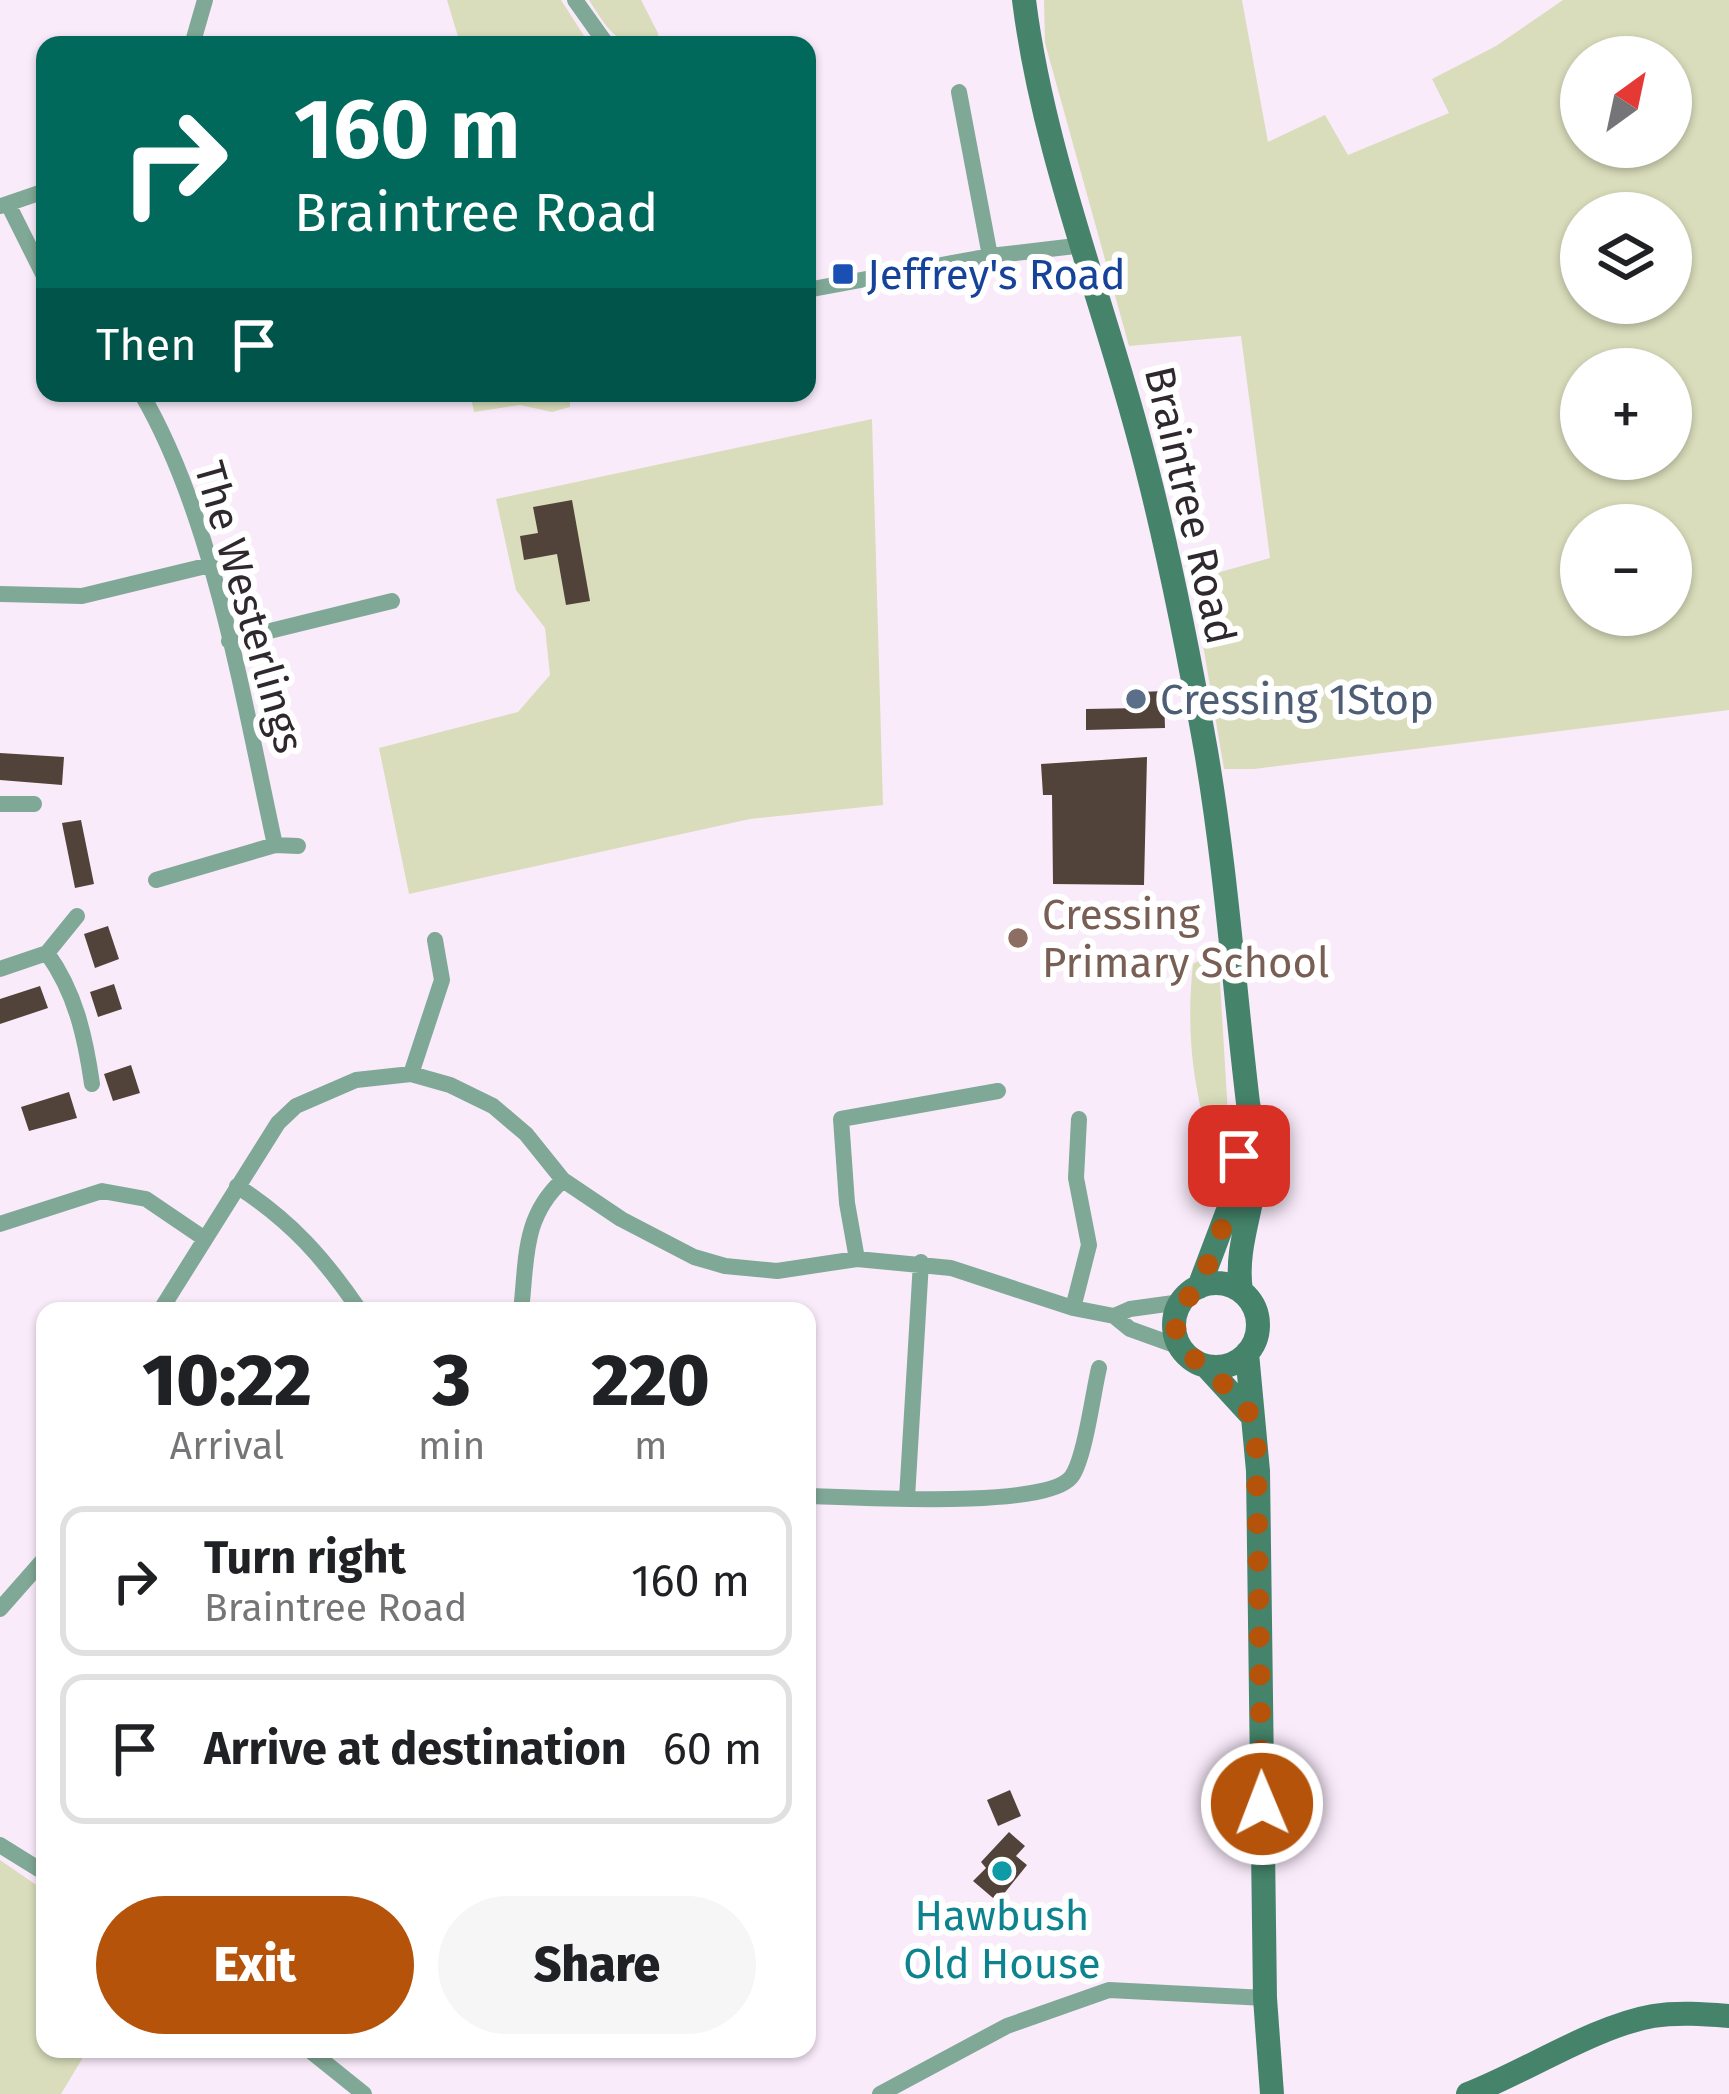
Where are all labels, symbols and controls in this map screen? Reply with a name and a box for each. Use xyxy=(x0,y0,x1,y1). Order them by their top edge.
north arrow xyxy=(1560,36,1692,168)
map controls xyxy=(1560,36,1692,636)
text: 160 m xyxy=(294,79,520,180)
icon: right xyxy=(96,84,252,240)
text: Braintree Road xyxy=(294,181,658,245)
button: layers xyxy=(1560,192,1692,324)
place label: Jeffrey's Road xyxy=(867,250,1126,300)
marker: Jeffrey's Road xyxy=(830,261,856,287)
icon: arrive xyxy=(221,312,287,378)
text: Then xyxy=(96,318,197,372)
button: + xyxy=(1560,348,1692,480)
street label: Braintree Road xyxy=(1134,361,1246,649)
street label: The Westerlings xyxy=(184,456,315,759)
button: − xyxy=(1560,504,1692,636)
place label: Cressing 1Stop xyxy=(1160,675,1434,725)
marker: Cressing 1Stop xyxy=(1123,686,1149,712)
place label: Cressing Primary School xyxy=(1042,890,1329,988)
marker: Cressing Primary School xyxy=(1005,925,1031,951)
pin xyxy=(1188,1105,1290,1207)
icon: arrive xyxy=(1206,1123,1272,1189)
text: 10:22 xyxy=(142,1338,312,1424)
text: 3 xyxy=(433,1338,471,1424)
text: 220 xyxy=(592,1338,710,1424)
text: Arrival xyxy=(170,1423,284,1469)
text: min xyxy=(418,1423,485,1469)
text: m xyxy=(634,1423,667,1469)
text: Turn right xyxy=(204,1531,406,1585)
icon: right xyxy=(102,1548,168,1614)
text: 160 m xyxy=(631,1554,750,1608)
text: Braintree Road xyxy=(204,1585,467,1631)
icon: arrive xyxy=(102,1716,168,1782)
text: Arrive at destination xyxy=(204,1722,627,1776)
text: 60 m xyxy=(663,1722,762,1776)
position arrow xyxy=(1199,1741,1325,1867)
marker: Hawbush Old House xyxy=(989,1858,1015,1884)
place label: Hawbush Old House xyxy=(903,1891,1101,1989)
button: Exit xyxy=(96,1896,414,2034)
button: Share xyxy=(438,1896,756,2034)

